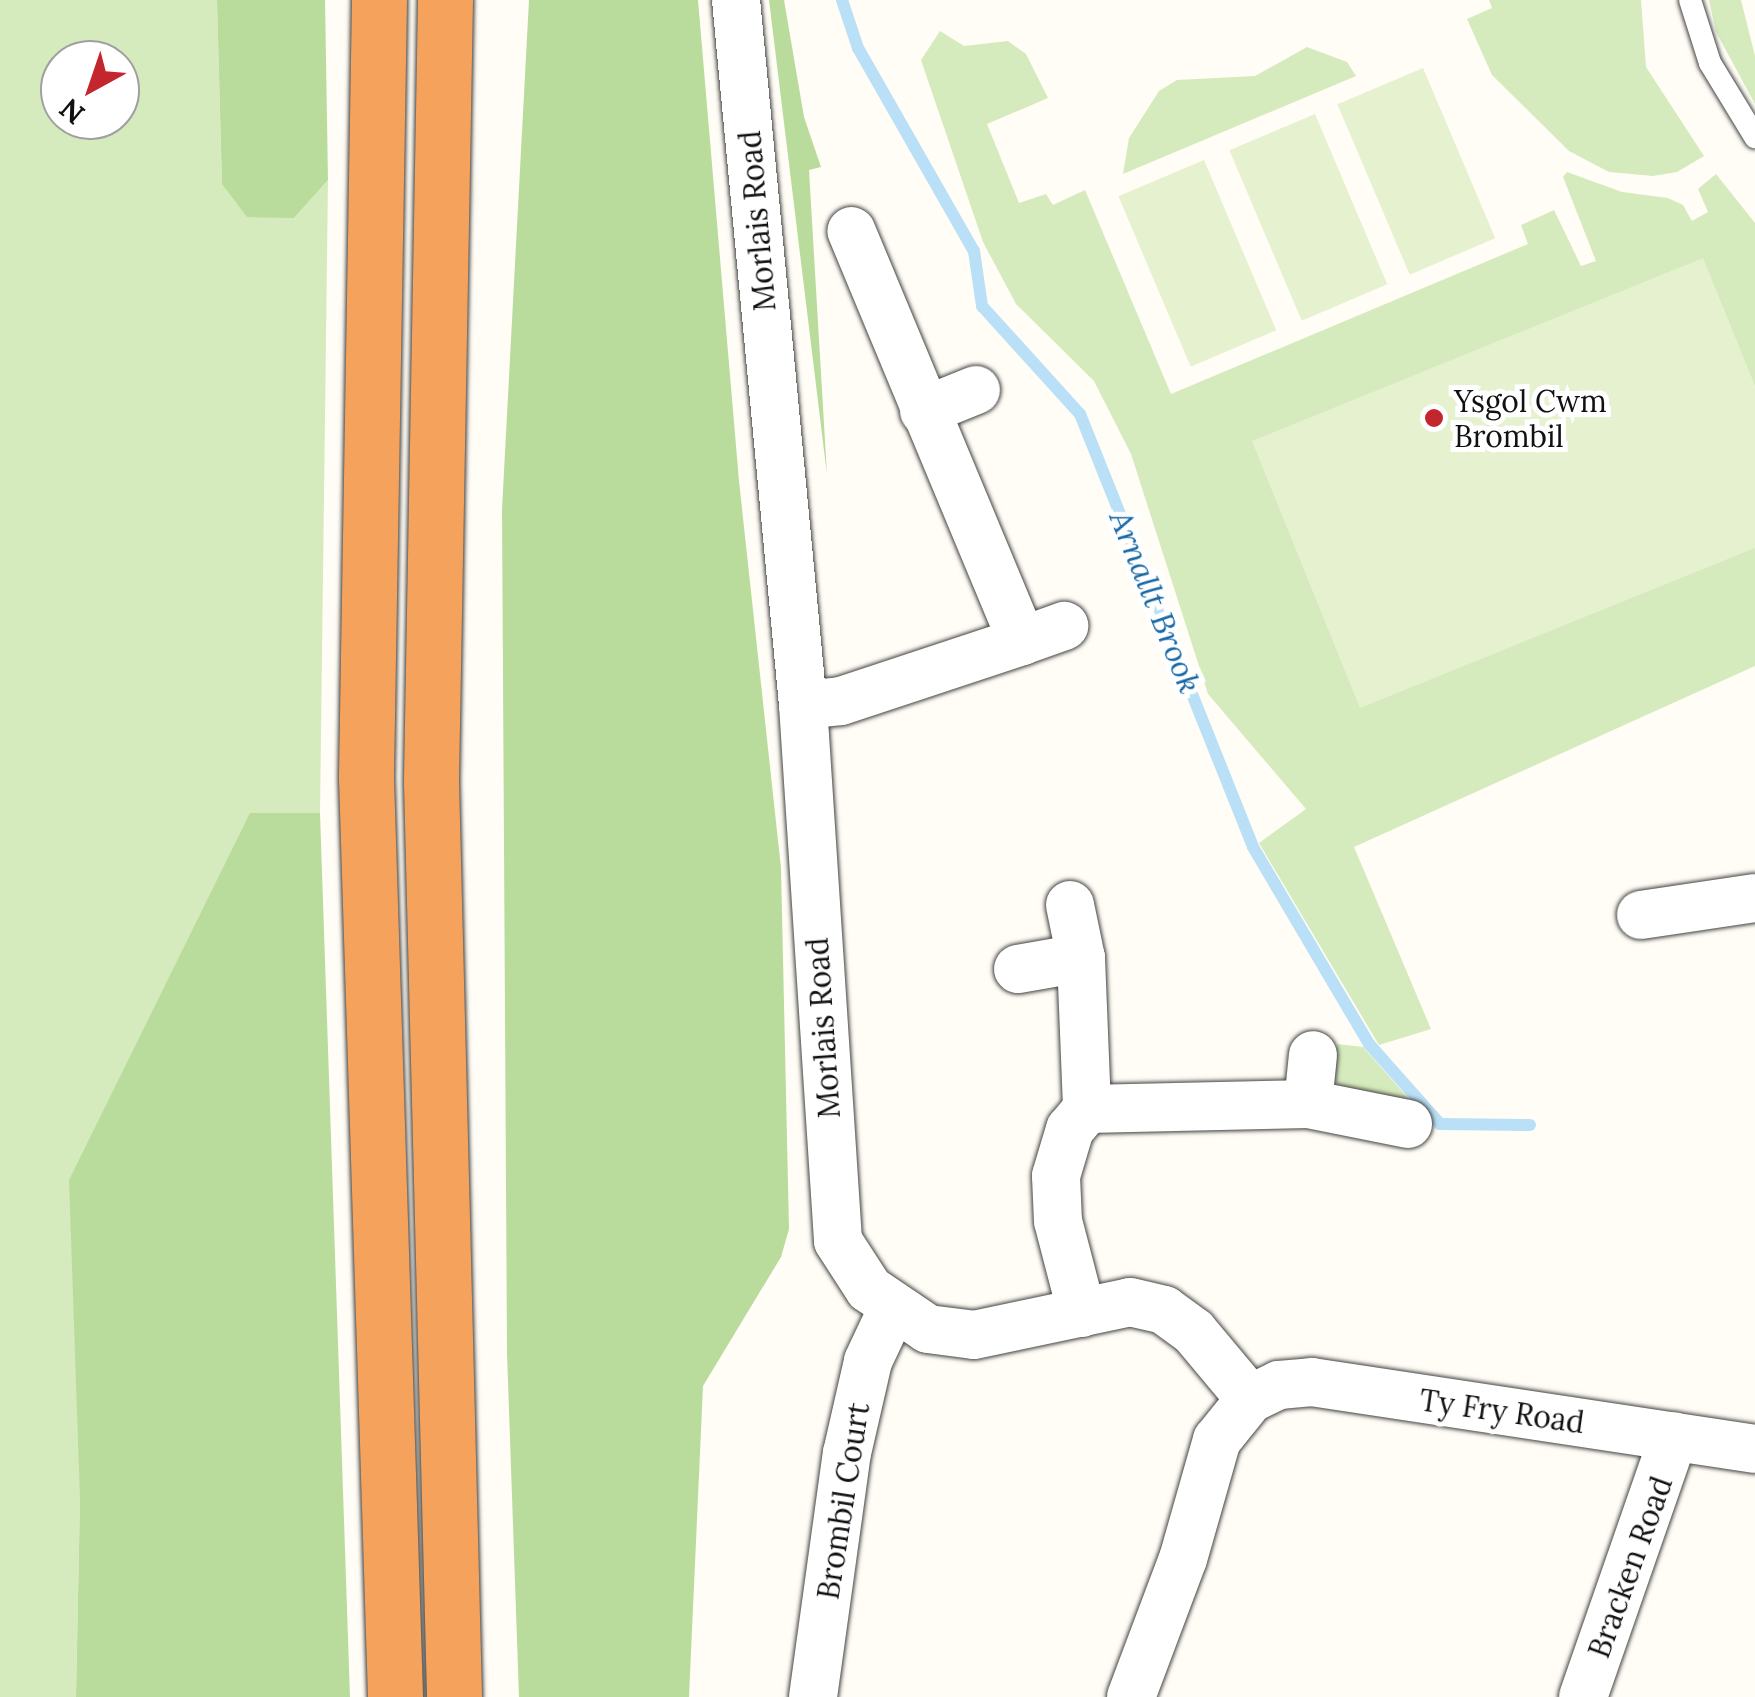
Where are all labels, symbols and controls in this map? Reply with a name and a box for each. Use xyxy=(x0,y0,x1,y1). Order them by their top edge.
north arrow xyxy=(40,40,140,140)
text: N xyxy=(52,91,92,132)
street label: Morlais Road xyxy=(731,129,783,313)
place label: Ysgol Cwm Brombil xyxy=(1454,383,1607,454)
marker: Ysgol Cwm Brombil xyxy=(1423,407,1445,429)
water label: Arnallt Brook xyxy=(1101,505,1209,699)
street label: Morlais Road xyxy=(799,936,847,1120)
street label: Ty Fry Road xyxy=(1417,1382,1587,1440)
street label: Brombil Court xyxy=(810,1400,876,1602)
street label: Bracken Road xyxy=(1581,1471,1679,1663)

